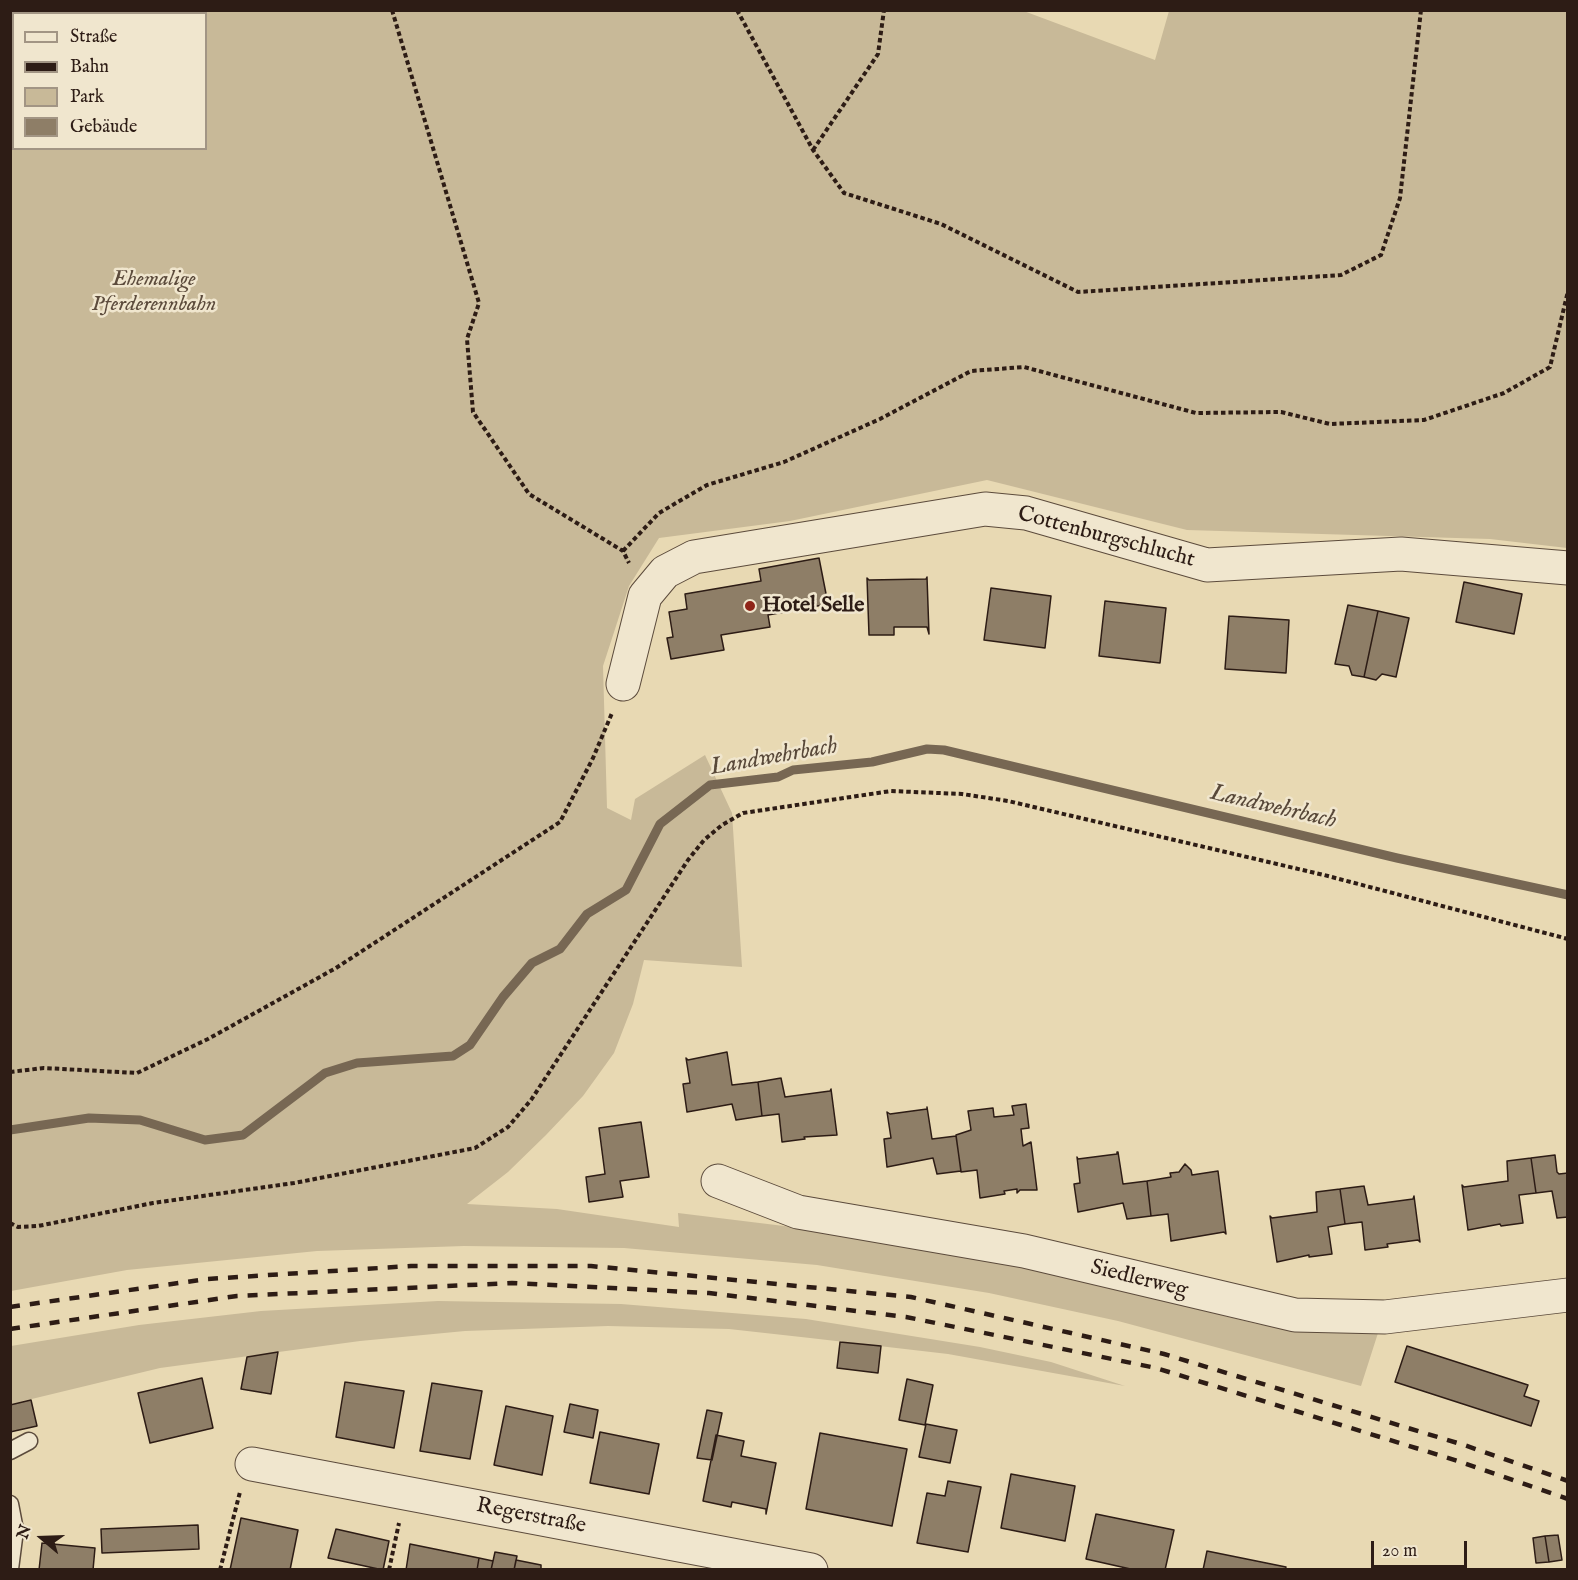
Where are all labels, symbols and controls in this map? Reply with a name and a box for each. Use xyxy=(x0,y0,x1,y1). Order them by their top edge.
legend xyxy=(12,12,207,150)
text: Straße xyxy=(70,26,117,49)
text: Bahn xyxy=(70,56,109,79)
text: Park xyxy=(70,86,104,109)
text: Gebäude xyxy=(70,116,137,139)
park label: Ehemalige Pferderennbahn xyxy=(92,267,216,318)
street label: Cottenburgschlucht xyxy=(1015,502,1197,574)
place label: Hotel Selle xyxy=(762,593,864,619)
marker: Hotel Selle xyxy=(743,599,757,613)
water label: Landwehrbach xyxy=(708,733,840,783)
water label: Landwehrbach xyxy=(1207,780,1339,836)
street label: Siedlerweg xyxy=(1088,1255,1190,1305)
street label: Regerstraße xyxy=(474,1493,588,1541)
north arrow xyxy=(12,1508,72,1568)
text: N xyxy=(13,1522,37,1542)
scale bar xyxy=(1374,1529,1470,1567)
text: 20 m xyxy=(1382,1540,1417,1563)

